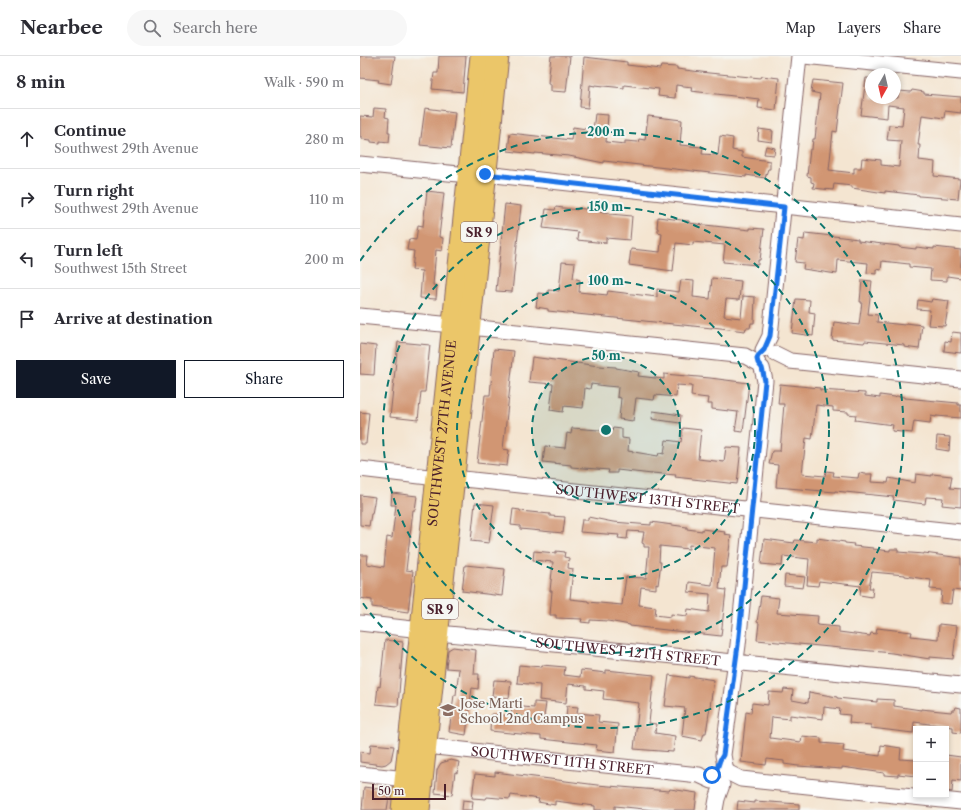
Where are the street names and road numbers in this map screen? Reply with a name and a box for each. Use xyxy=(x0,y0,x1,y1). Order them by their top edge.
road number: SR 9 xyxy=(461,222,497,242)
street label: SOUTHWEST 27TH AVENUE xyxy=(424,339,459,527)
street label: SOUTHWEST 13TH STREET xyxy=(555,481,741,516)
road number: SR 9 xyxy=(422,599,458,619)
street label: SOUTHWEST 12TH STREET xyxy=(535,634,721,669)
street label: SOUTHWEST 11TH STREET xyxy=(470,743,655,778)

